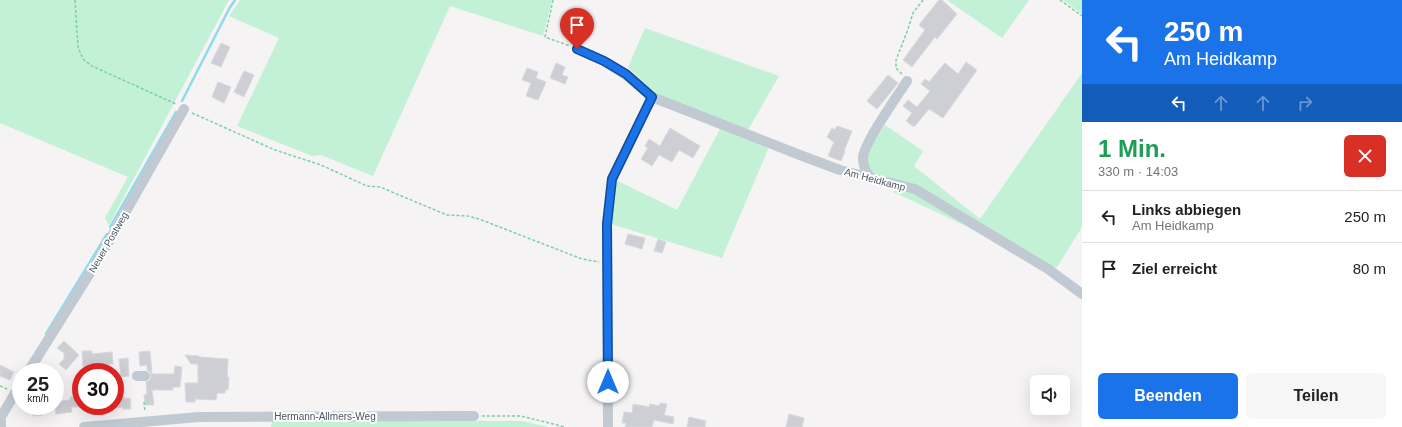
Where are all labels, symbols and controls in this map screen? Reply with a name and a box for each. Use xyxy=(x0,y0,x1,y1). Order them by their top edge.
pin xyxy=(560,8,594,49)
icon: arrive xyxy=(566,14,588,36)
icon: left xyxy=(1098,16,1150,68)
text: 250 m xyxy=(1164,16,1243,47)
text: Am Heidkamp xyxy=(1164,49,1277,69)
icon: left xyxy=(1168,92,1190,114)
icon: ahead xyxy=(1210,92,1232,114)
icon: ahead xyxy=(1252,92,1274,114)
icon: right xyxy=(1294,92,1316,114)
text: 1 Min. xyxy=(1098,135,1166,162)
button: close xyxy=(1344,135,1386,177)
text: 330 m · 14:03 xyxy=(1098,164,1178,179)
street label: Am Heidkamp xyxy=(843,166,907,193)
text: Links abbiegen xyxy=(1132,201,1241,218)
icon: left xyxy=(1098,206,1120,228)
text: 250 m xyxy=(1344,208,1386,225)
street label: Neuer Postweg xyxy=(87,210,130,275)
text: Am Heidkamp xyxy=(1132,218,1214,233)
icon: arrive xyxy=(1098,258,1120,280)
text: Ziel erreicht xyxy=(1132,260,1217,277)
text: 80 m xyxy=(1353,260,1386,277)
position arrow xyxy=(587,361,629,403)
speed limit sign: 30 xyxy=(72,363,124,415)
text: 25 xyxy=(27,373,49,395)
button: Beenden xyxy=(1098,373,1238,419)
button: Teilen xyxy=(1246,373,1386,419)
map controls xyxy=(1030,375,1070,415)
button: sound xyxy=(1030,375,1070,415)
text: km/h xyxy=(27,393,49,404)
street label: Hermann-Allmers-Weg xyxy=(274,411,376,422)

